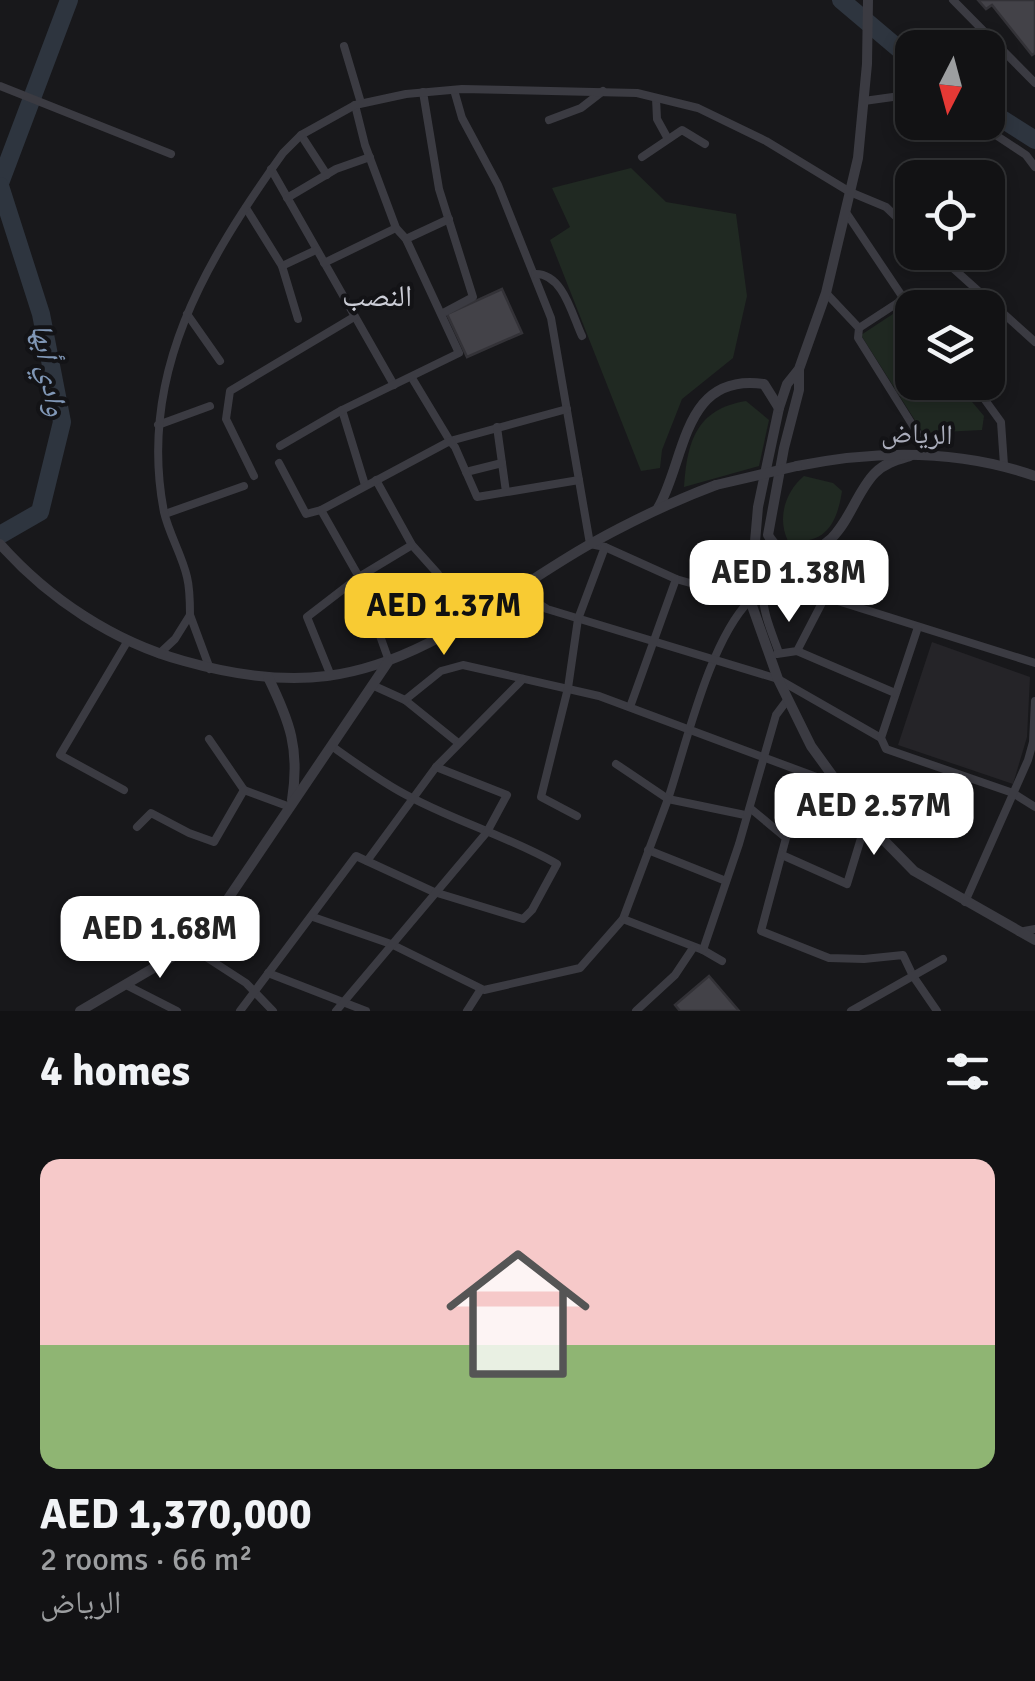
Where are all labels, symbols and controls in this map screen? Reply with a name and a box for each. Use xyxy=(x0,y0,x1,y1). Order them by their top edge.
north arrow xyxy=(895,30,1005,140)
map controls xyxy=(895,30,1005,400)
button: locate xyxy=(895,160,1005,270)
district label: النصب xyxy=(342,278,412,315)
button: layers xyxy=(895,290,1005,400)
water label: وادي أبها xyxy=(18,321,75,420)
street label: الرياض xyxy=(881,416,953,452)
pin: AED 1.38M xyxy=(675,540,903,625)
text: AED 1.38M xyxy=(712,553,866,592)
pin: AED 1.37M xyxy=(330,573,558,658)
text: AED 1.37M xyxy=(367,586,521,625)
pin: AED 2.57M xyxy=(760,773,988,858)
text: AED 2.57M xyxy=(797,786,951,825)
pin: AED 1.68M xyxy=(46,896,274,981)
text: AED 1.68M xyxy=(83,909,237,948)
icon: filters xyxy=(940,1044,995,1099)
text: 4 homes xyxy=(40,1046,190,1097)
icon: home xyxy=(428,1224,608,1404)
text: AED 1,370,000 xyxy=(40,1489,312,1540)
text: 2 rooms · 66 m² xyxy=(40,1540,253,1579)
text: الرياض xyxy=(40,1583,121,1622)

